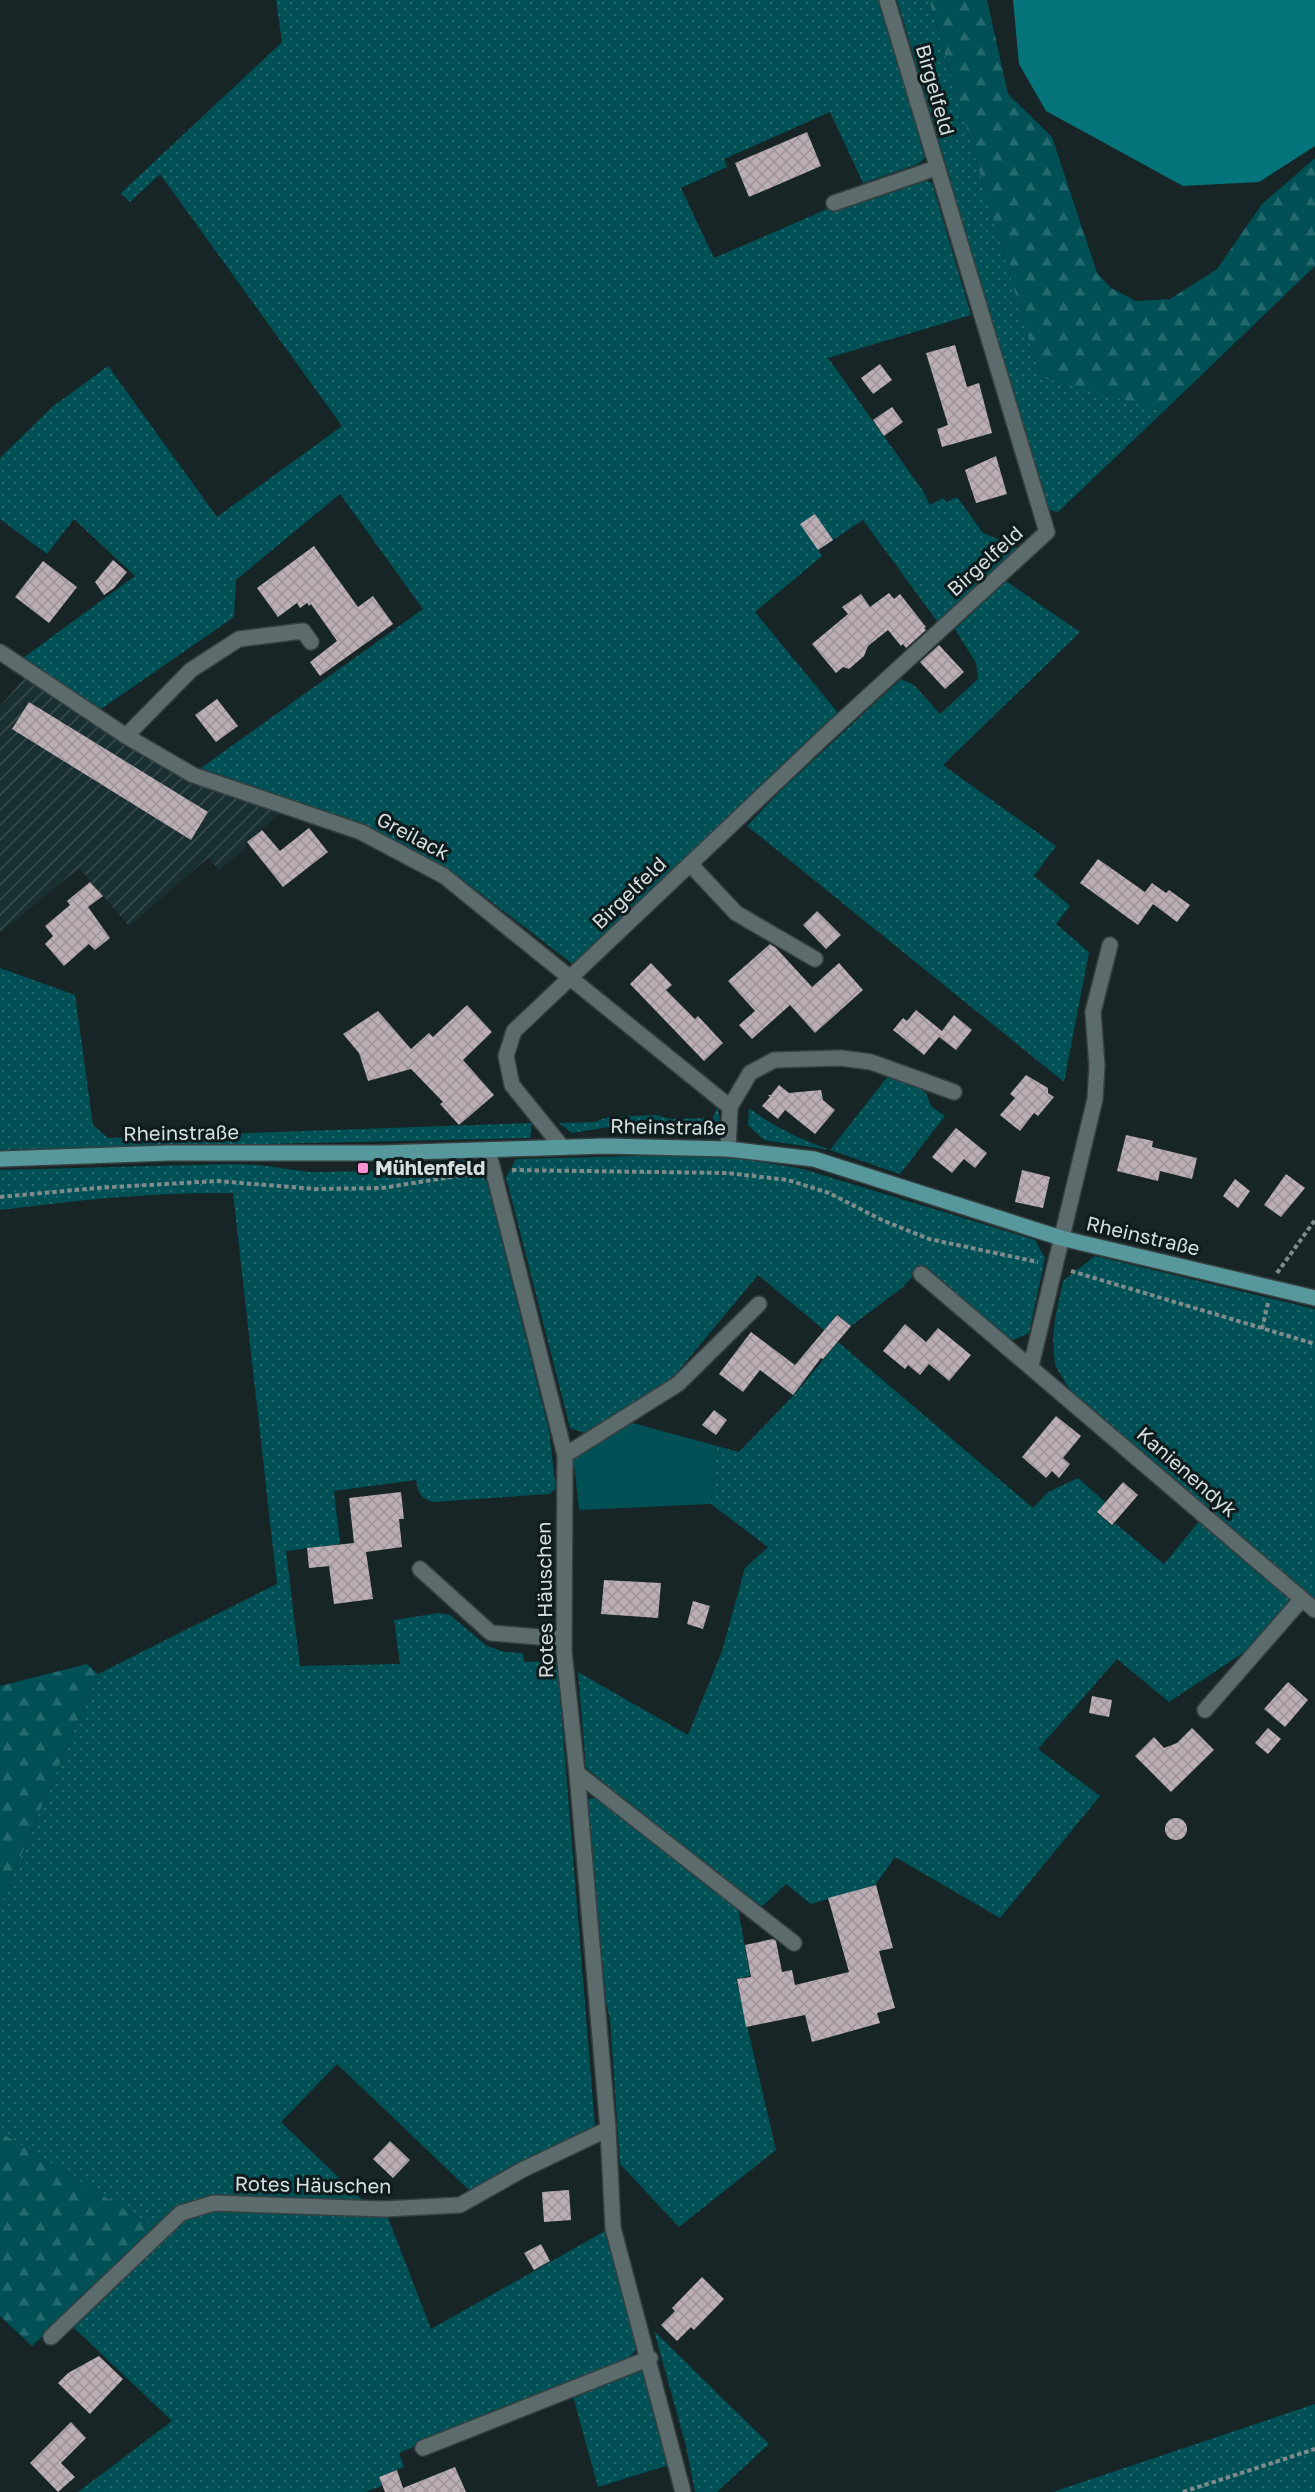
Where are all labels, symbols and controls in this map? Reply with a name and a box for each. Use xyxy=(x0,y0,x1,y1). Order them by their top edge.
street label: Birgelfeld xyxy=(912,41,960,138)
street label: Birgelfeld xyxy=(942,520,1027,600)
street label: Greilack xyxy=(373,806,454,864)
street label: Birgelfeld xyxy=(586,851,670,933)
street label: Rheinstraße xyxy=(610,1113,726,1139)
street label: Rheinstraße xyxy=(123,1119,239,1145)
place label: Mühlenfeld xyxy=(375,1155,485,1179)
marker: Mühlenfeld xyxy=(356,1161,370,1175)
street label: Rheinstraße xyxy=(1084,1210,1202,1260)
street label: Kanienendyk xyxy=(1133,1421,1243,1521)
street label: Rotes Häuschen xyxy=(531,1521,557,1679)
street label: Rotes Häuschen xyxy=(234,2171,392,2197)

